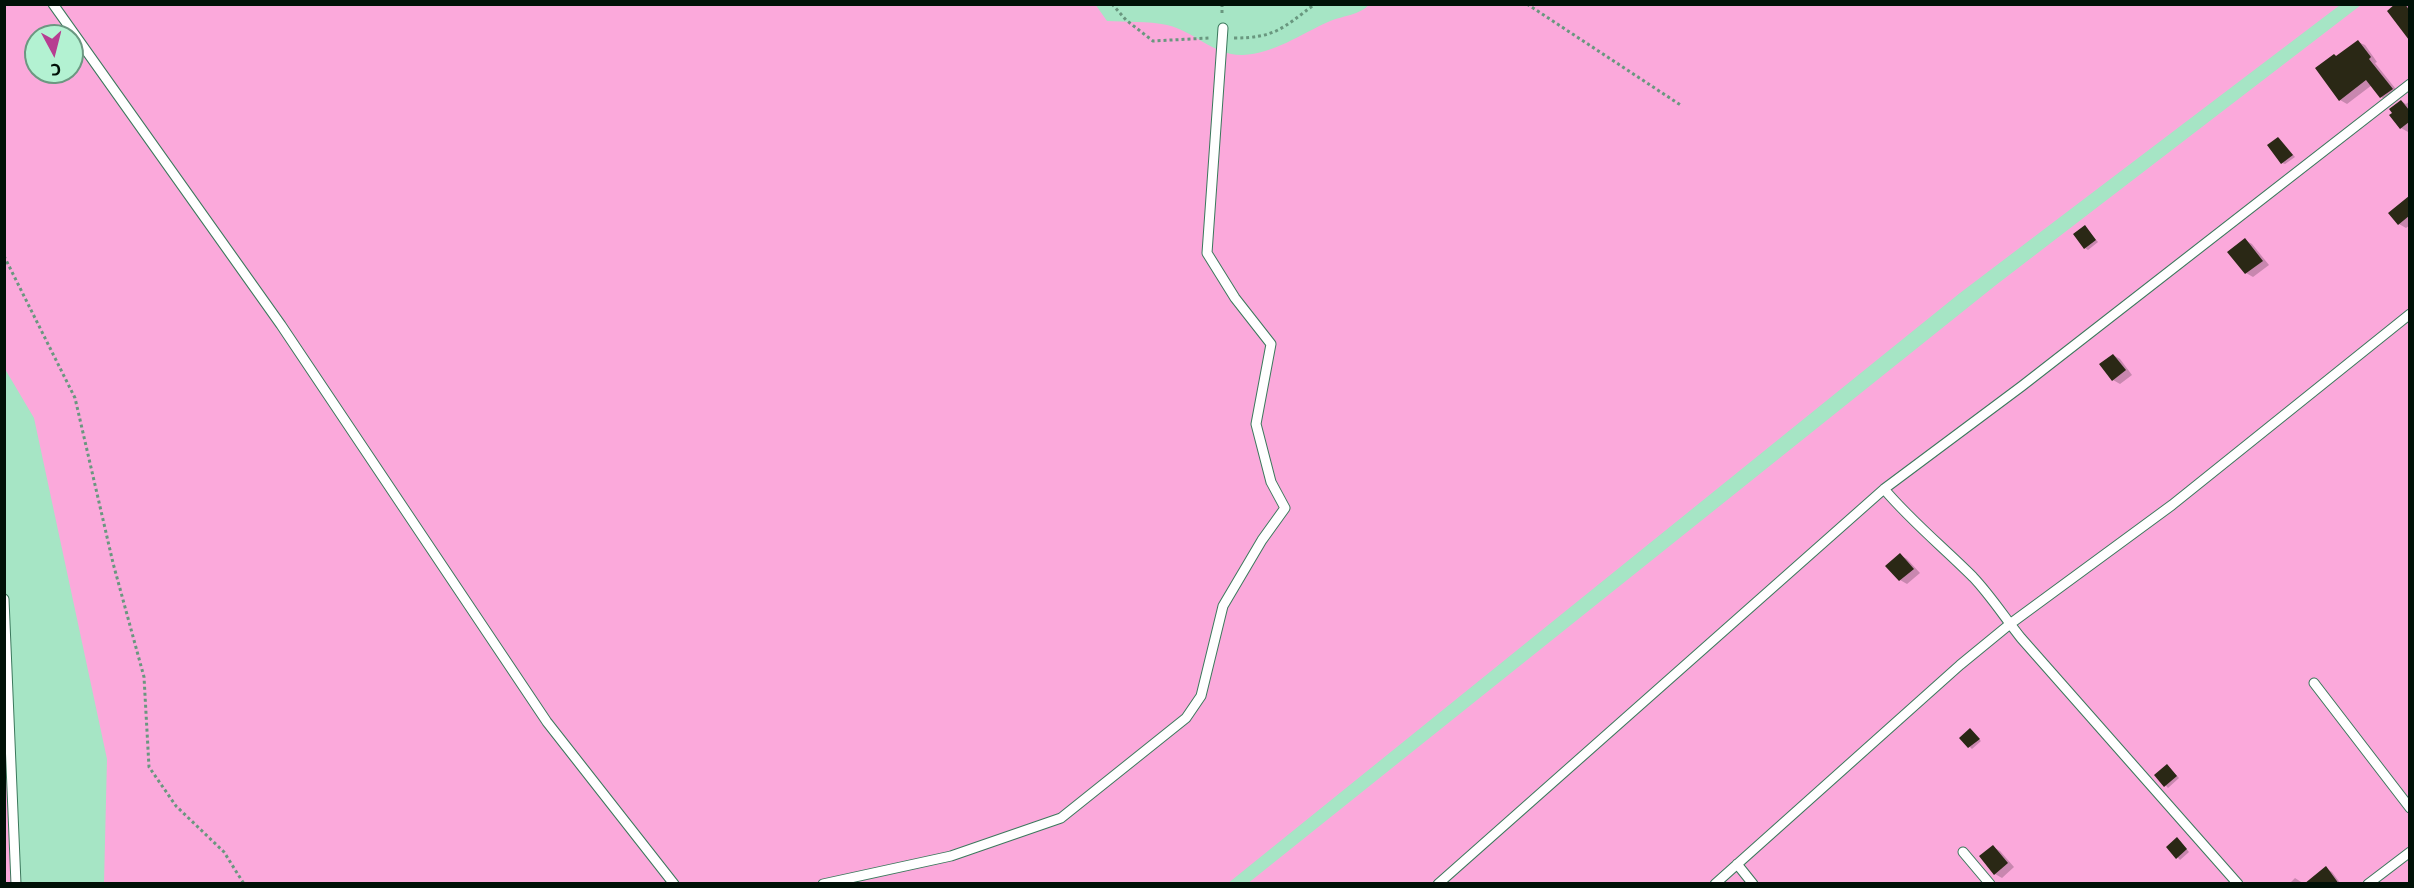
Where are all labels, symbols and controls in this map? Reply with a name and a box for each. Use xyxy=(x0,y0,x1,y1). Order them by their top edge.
north arrow xyxy=(24,24,84,84)
text: С xyxy=(49,58,62,81)

